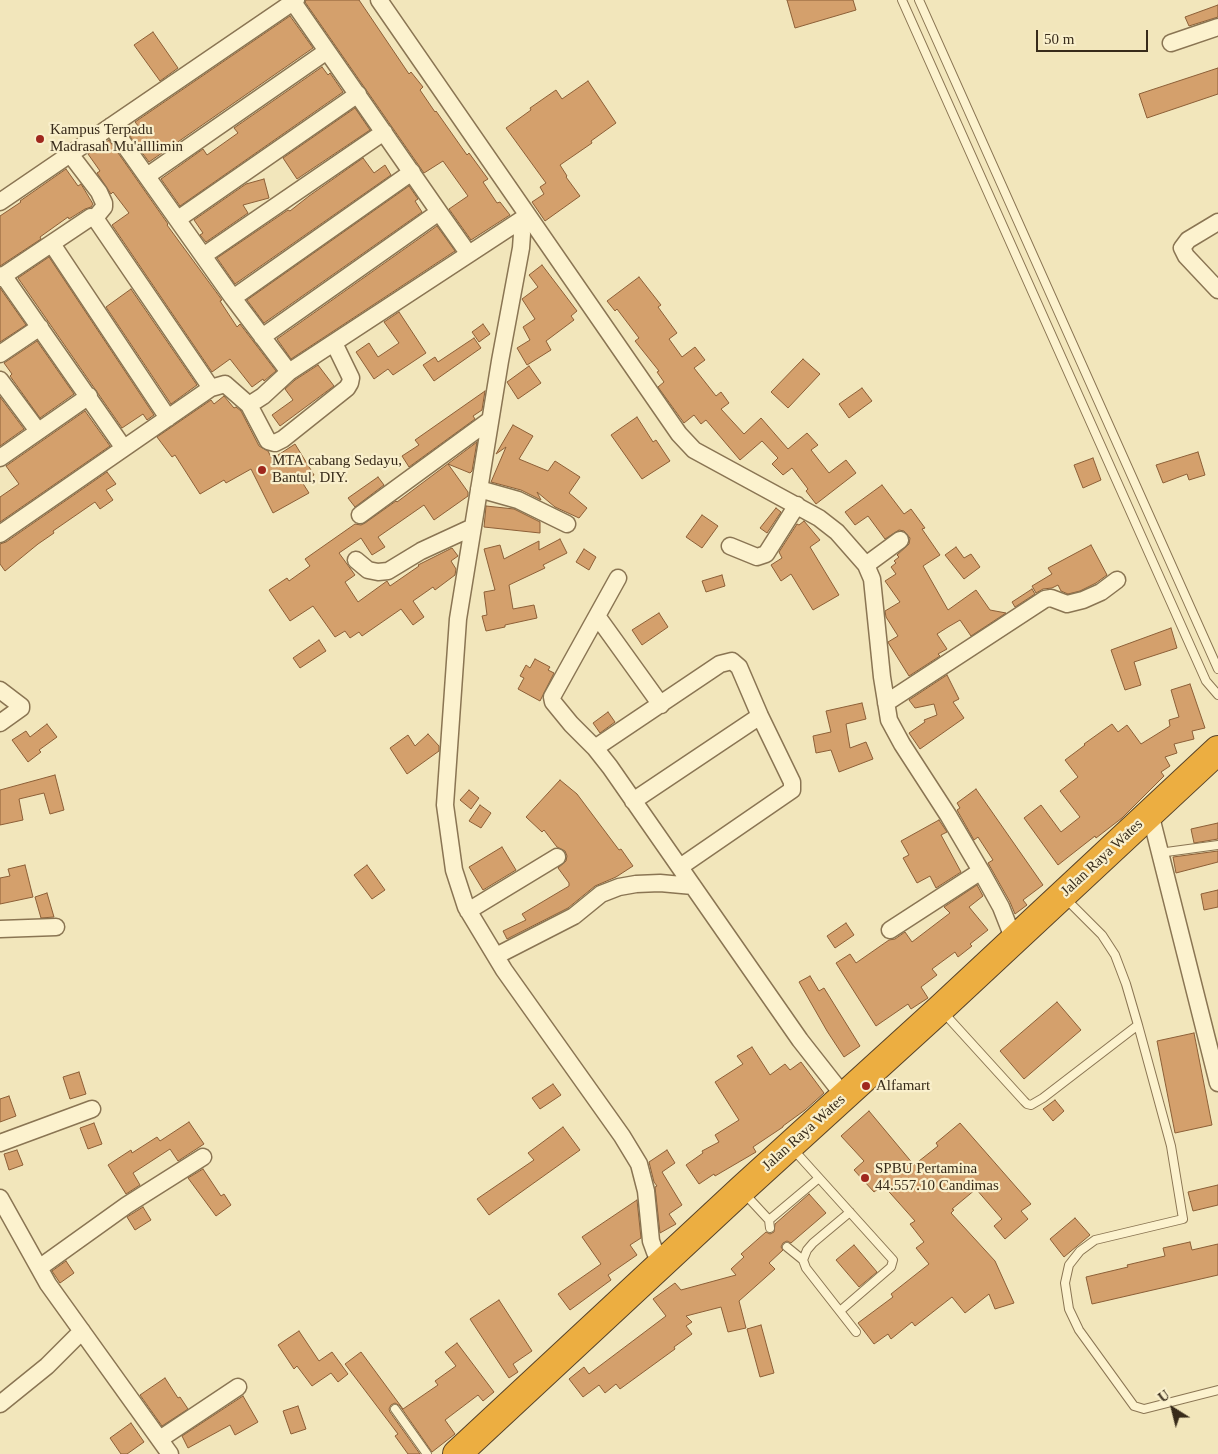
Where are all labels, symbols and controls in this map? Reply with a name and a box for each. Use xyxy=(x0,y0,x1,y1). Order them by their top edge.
scale bar xyxy=(1038,20,1150,52)
text: 50 m xyxy=(1044,31,1074,47)
place label: Kampus Terpadu Madrasah Mu'alllimin xyxy=(50,121,183,156)
marker: Kampus Terpadu Madrasah Mu'alllimin xyxy=(34,133,46,145)
place label: MTA cabang Sedayu, Bantul, DIY. xyxy=(272,452,402,487)
marker: MTA cabang Sedayu, Bantul, DIY. xyxy=(256,464,268,476)
street label: Jalan Raya Wates xyxy=(1057,815,1147,901)
place label: Alfamart xyxy=(876,1077,930,1095)
marker: Alfamart xyxy=(860,1080,872,1092)
street label: Jalan Raya Wates xyxy=(759,1091,849,1175)
place label: SPBU Pertamina 44.557.10 Candimas xyxy=(875,1160,999,1195)
marker: SPBU Pertamina 44.557.10 Candimas xyxy=(859,1172,871,1184)
north arrow xyxy=(1148,1384,1198,1434)
text: U xyxy=(1155,1387,1172,1406)

